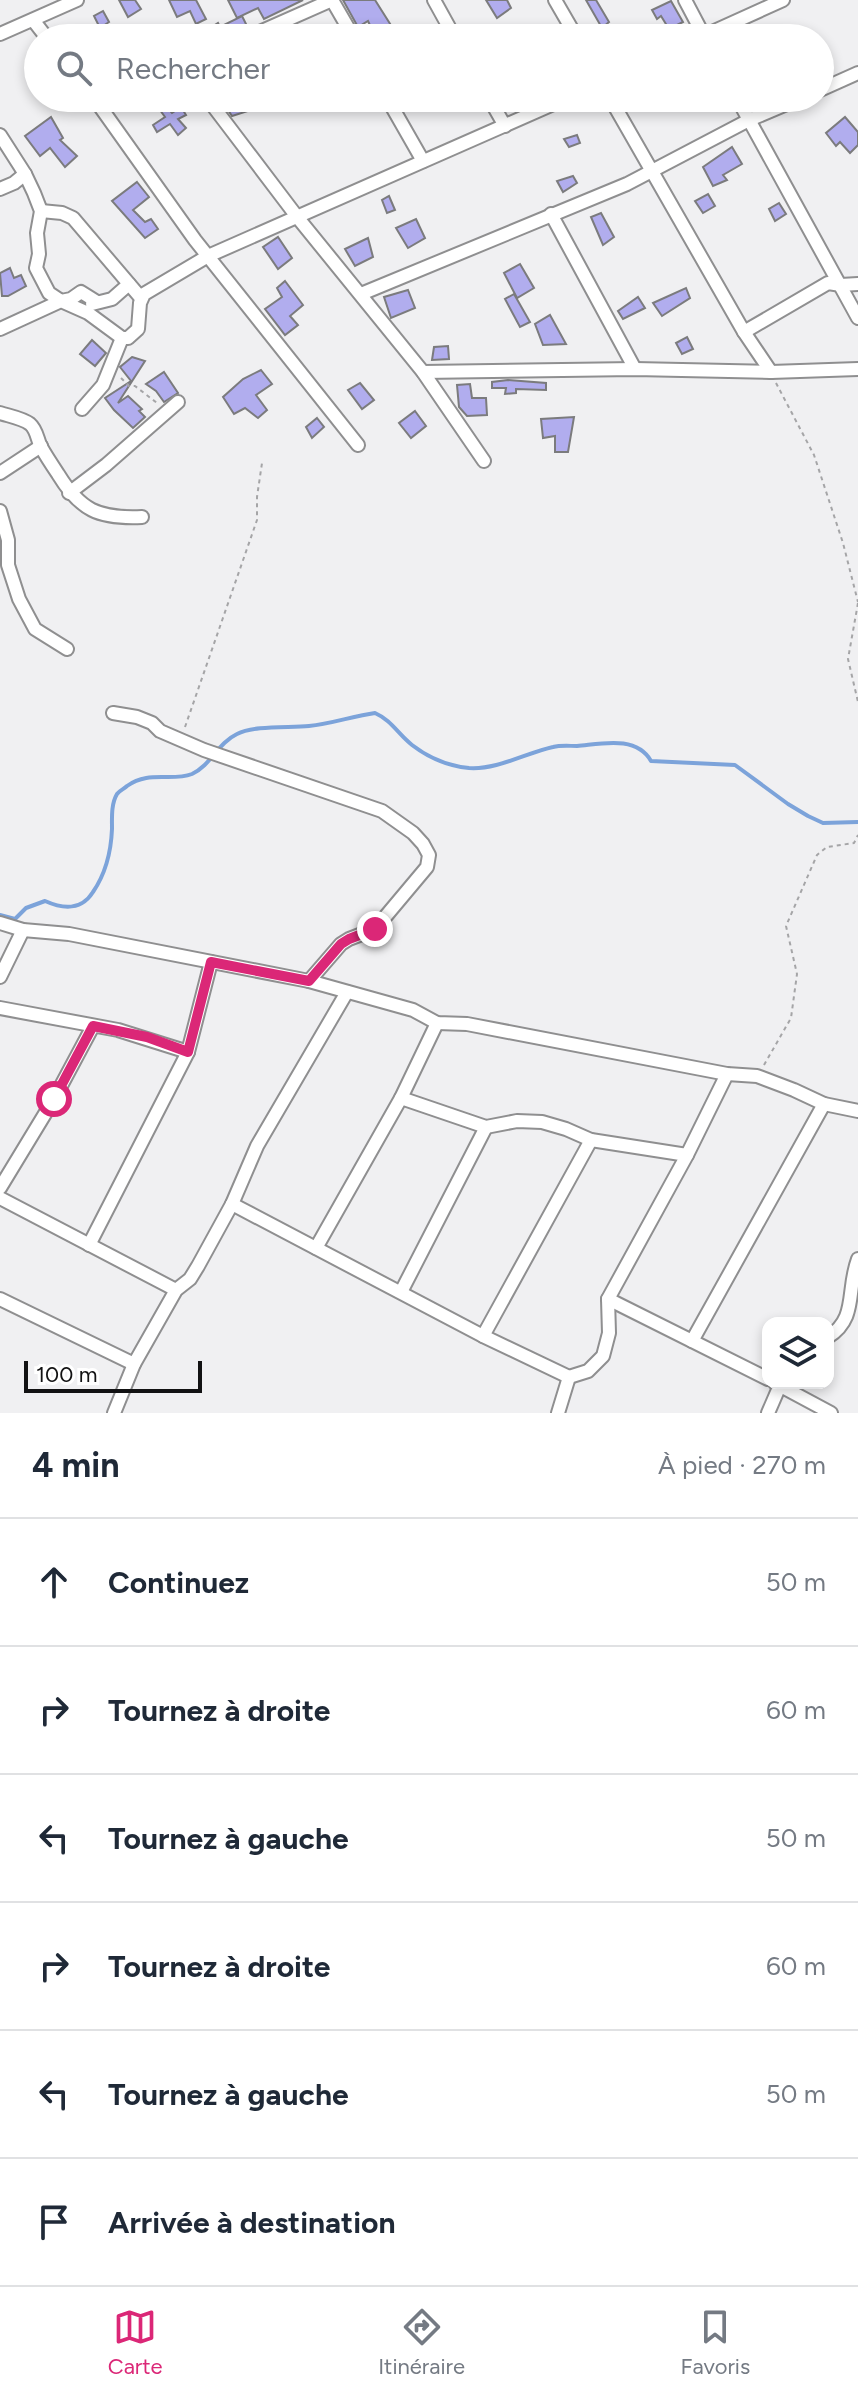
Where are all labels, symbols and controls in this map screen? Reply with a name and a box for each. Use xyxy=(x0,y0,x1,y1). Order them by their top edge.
search box xyxy=(24,24,834,112)
icon: search xyxy=(52,46,96,90)
text: Rechercher xyxy=(116,50,270,87)
route end xyxy=(357,911,393,947)
route start xyxy=(36,1081,72,1117)
map controls xyxy=(762,1317,834,1389)
button: layers xyxy=(762,1317,834,1389)
scale bar xyxy=(24,1357,202,1393)
text: 100 m xyxy=(36,1361,97,1388)
text: 4 min xyxy=(32,1445,119,1486)
text: À pied · 270 m xyxy=(658,1449,826,1481)
icon: ahead xyxy=(32,1560,76,1604)
text: Continuez xyxy=(108,1564,249,1601)
text: 50 m xyxy=(766,1566,826,1598)
icon: right xyxy=(32,1688,76,1732)
text: Tournez à droite xyxy=(108,1692,330,1729)
text: 60 m xyxy=(766,1694,826,1726)
icon: left xyxy=(32,1816,76,1860)
text: Tournez à gauche xyxy=(108,1820,349,1857)
text: 50 m xyxy=(766,1822,826,1854)
icon: right xyxy=(32,1944,76,1988)
text: Tournez à droite xyxy=(108,1948,330,1985)
text: 60 m xyxy=(766,1950,826,1982)
icon: left xyxy=(32,2072,76,2116)
text: Tournez à gauche xyxy=(108,2076,349,2113)
text: 50 m xyxy=(766,2078,826,2110)
icon: arrive xyxy=(32,2200,76,2244)
text: Arrivée à destination xyxy=(108,2204,395,2241)
tab: Carte xyxy=(108,2305,163,2380)
tab: Itinéraire xyxy=(378,2305,465,2380)
tab: Favoris xyxy=(681,2305,750,2380)

